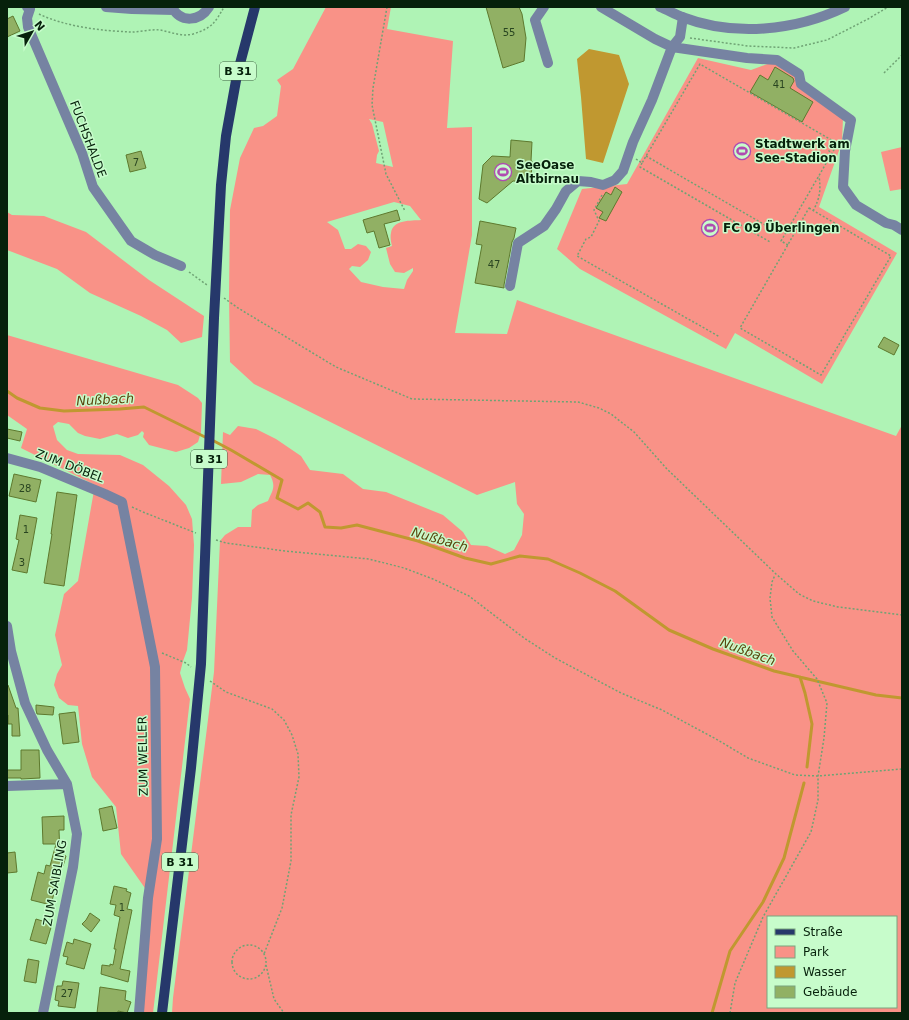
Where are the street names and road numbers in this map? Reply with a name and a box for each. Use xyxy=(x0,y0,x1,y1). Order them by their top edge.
road number: B 31 xyxy=(220,62,256,80)
street label: FUCHSHALDE xyxy=(67,98,109,180)
street label: ZUM DÖBEL xyxy=(34,445,107,486)
road number: B 31 xyxy=(191,450,227,468)
street label: ZUM WELLER xyxy=(135,716,151,796)
street label: ZUM SAIBLING xyxy=(41,839,69,927)
road number: B 31 xyxy=(162,853,198,871)

